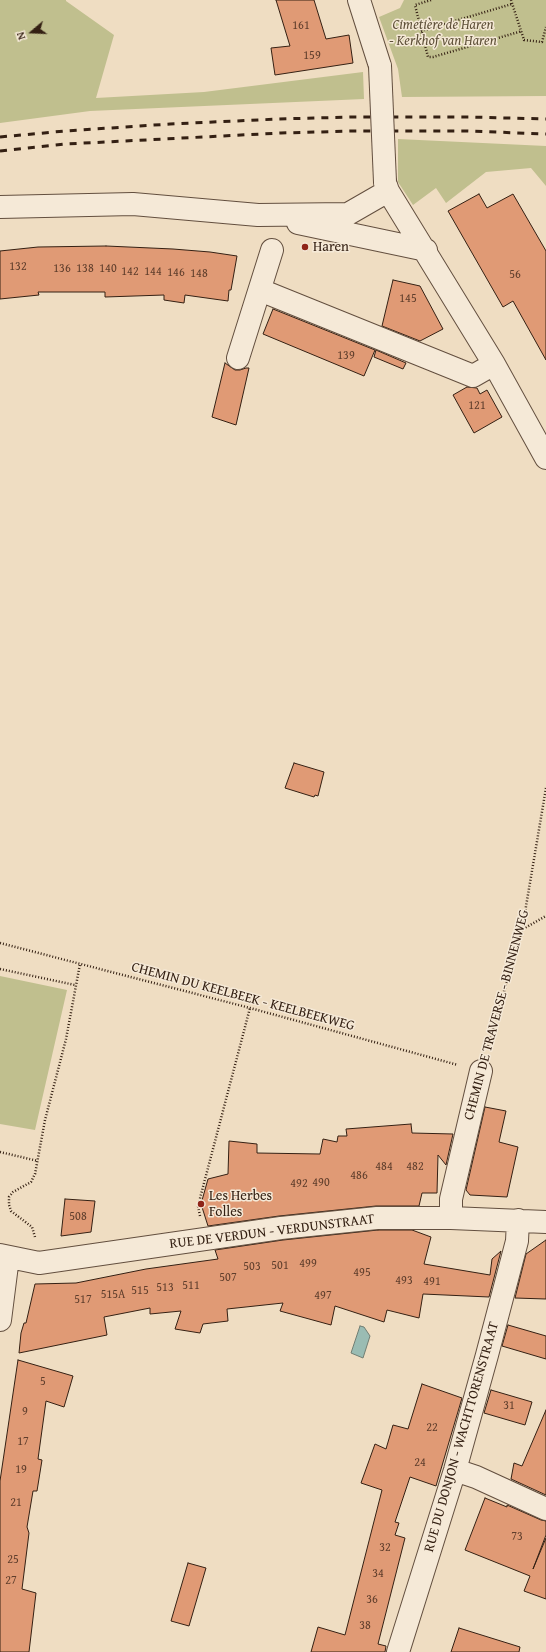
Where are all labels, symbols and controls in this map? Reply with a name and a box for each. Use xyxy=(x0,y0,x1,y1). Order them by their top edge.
north arrow xyxy=(12,12,52,52)
park label: Cimetière de Haren - Kerkhof van Haren xyxy=(389,17,497,50)
house number: 161 xyxy=(292,19,310,33)
text: N xyxy=(12,30,29,42)
house number: 159 xyxy=(303,49,321,63)
place label: Haren xyxy=(313,239,349,255)
marker: Haren xyxy=(300,242,310,252)
house number: 132 xyxy=(9,260,27,274)
house number: 136 xyxy=(53,262,71,276)
house number: 138 xyxy=(76,262,94,276)
house number: 140 xyxy=(99,262,117,276)
house number: 142 xyxy=(121,265,139,279)
house number: 144 xyxy=(144,265,162,279)
house number: 146 xyxy=(167,266,185,280)
house number: 148 xyxy=(190,267,208,281)
house number: 56 xyxy=(509,268,521,282)
house number: 145 xyxy=(399,292,417,306)
house number: 139 xyxy=(337,349,355,363)
house number: 121 xyxy=(468,399,486,413)
street label: CHEMIN DE TRAVERSE - BINNENWEG xyxy=(461,908,533,1122)
street label: CHEMIN DU KEELBEEK - KEELBEEKWEG xyxy=(130,959,356,1035)
house number: 484 xyxy=(375,1160,393,1174)
house number: 482 xyxy=(406,1160,424,1174)
house number: 486 xyxy=(350,1169,368,1183)
house number: 490 xyxy=(312,1176,330,1190)
house number: 492 xyxy=(290,1177,308,1191)
place label: Les Herbes Folles xyxy=(209,1188,272,1220)
marker: Les Herbes Folles xyxy=(196,1199,206,1209)
house number: 508 xyxy=(69,1210,87,1224)
street label: RUE DE VERDUN - VERDUNSTRAAT xyxy=(169,1211,375,1253)
house number: 499 xyxy=(299,1257,317,1271)
house number: 501 xyxy=(271,1259,289,1273)
house number: 503 xyxy=(243,1260,261,1274)
house number: 495 xyxy=(353,1266,371,1280)
house number: 507 xyxy=(219,1271,237,1285)
house number: 493 xyxy=(395,1274,413,1288)
house number: 491 xyxy=(423,1275,441,1289)
house number: 511 xyxy=(182,1279,200,1293)
house number: 513 xyxy=(156,1281,174,1295)
house number: 515 xyxy=(131,1284,149,1298)
house number: 515A xyxy=(101,1288,125,1302)
house number: 497 xyxy=(314,1289,332,1303)
house number: 517 xyxy=(74,1293,92,1307)
street label: RUE DU DONJON - WACHTTORENSTRAAT xyxy=(421,1320,503,1554)
house number: 5 xyxy=(40,1375,46,1389)
house number: 31 xyxy=(503,1399,515,1413)
house number: 9 xyxy=(22,1405,28,1419)
house number: 22 xyxy=(426,1421,438,1435)
house number: 17 xyxy=(17,1435,29,1449)
house number: 24 xyxy=(414,1456,426,1470)
house number: 19 xyxy=(15,1463,27,1477)
house number: 21 xyxy=(10,1496,22,1510)
house number: 73 xyxy=(511,1530,523,1544)
house number: 32 xyxy=(379,1541,391,1555)
house number: 25 xyxy=(7,1553,19,1567)
house number: 34 xyxy=(372,1567,384,1581)
house number: 27 xyxy=(5,1574,17,1588)
house number: 36 xyxy=(366,1593,378,1607)
house number: 38 xyxy=(359,1619,371,1633)

